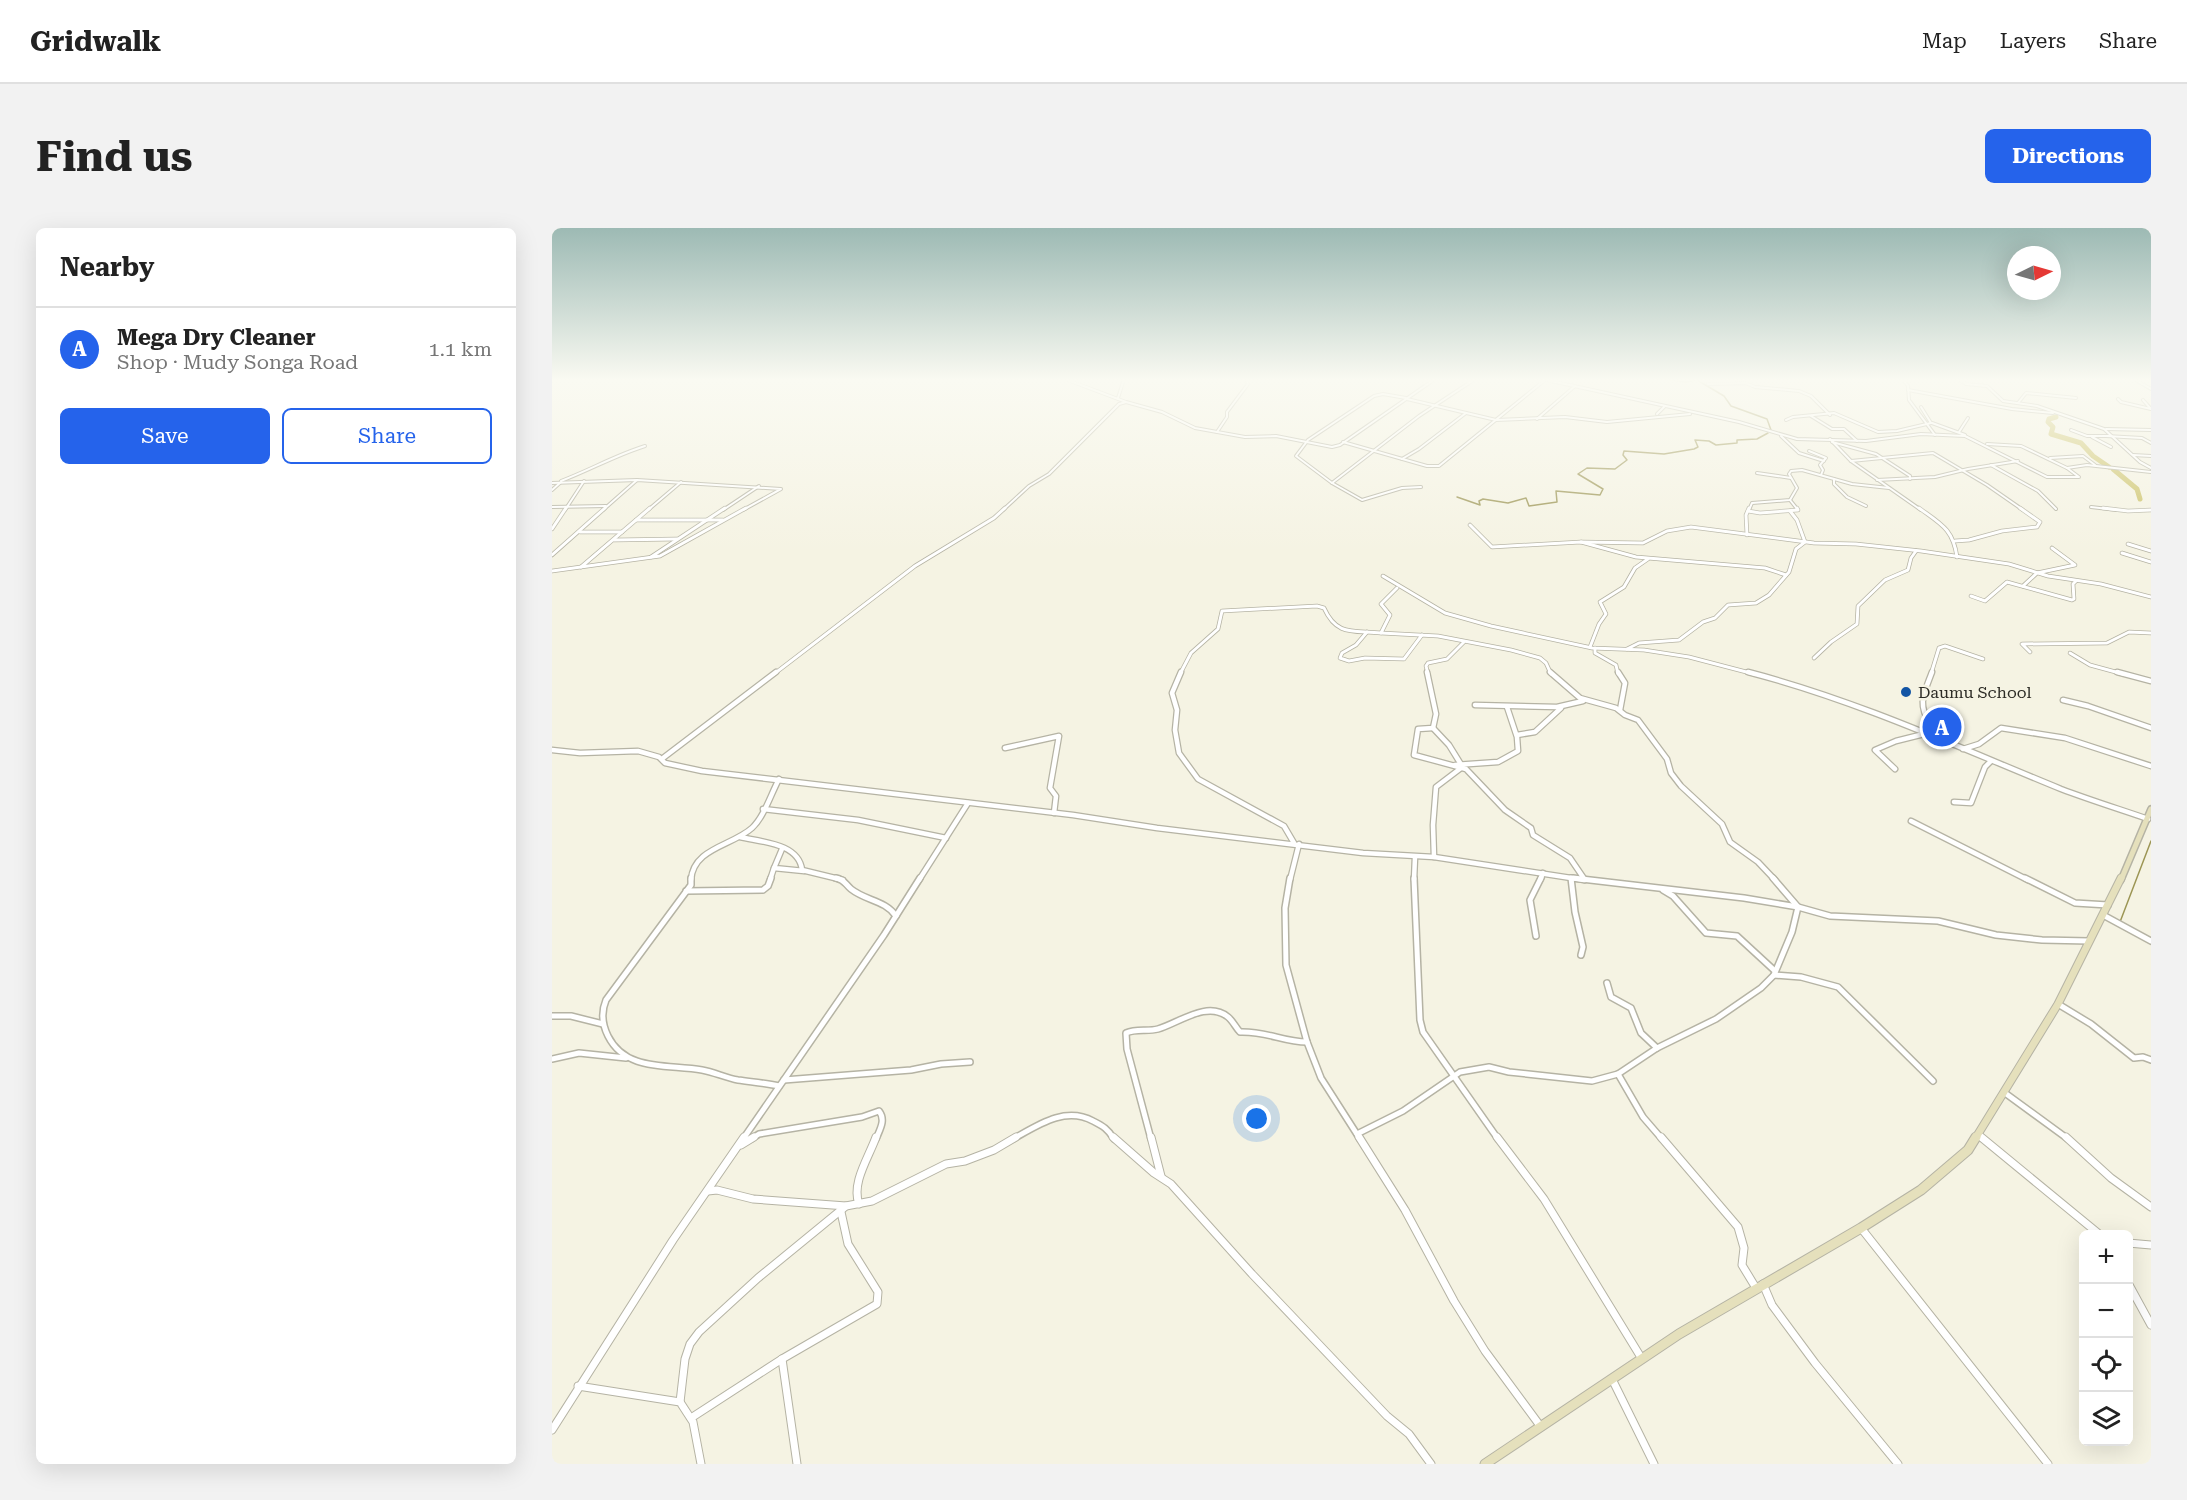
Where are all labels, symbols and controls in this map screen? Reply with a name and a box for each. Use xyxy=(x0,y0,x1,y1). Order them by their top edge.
text: Gridwalk xyxy=(30,25,161,58)
text: Map xyxy=(1922,29,1967,53)
text: Layers xyxy=(2000,29,2066,53)
text: Share xyxy=(2099,29,2157,53)
button: Directions xyxy=(1985,129,2151,183)
text: Find us xyxy=(36,132,193,181)
north arrow xyxy=(2007,246,2061,300)
text: Nearby xyxy=(60,252,154,282)
text: Mega Dry Cleaner xyxy=(117,325,316,350)
text: A xyxy=(72,337,87,361)
text: 1.1 km xyxy=(428,337,492,361)
text: Shop · Mudy Songa Road xyxy=(117,350,358,374)
button: Save xyxy=(60,408,270,464)
button: Share xyxy=(282,408,492,464)
place label: Daumu School xyxy=(1918,683,2032,702)
marker: Daumu School xyxy=(1899,685,1913,699)
pin: A xyxy=(1922,704,1962,750)
your location xyxy=(1242,1104,1271,1133)
map controls xyxy=(2079,1230,2133,1446)
button: + xyxy=(2079,1230,2133,1284)
button: − xyxy=(2079,1284,2133,1338)
button: locate xyxy=(2079,1338,2133,1392)
button: layers xyxy=(2079,1392,2133,1446)

